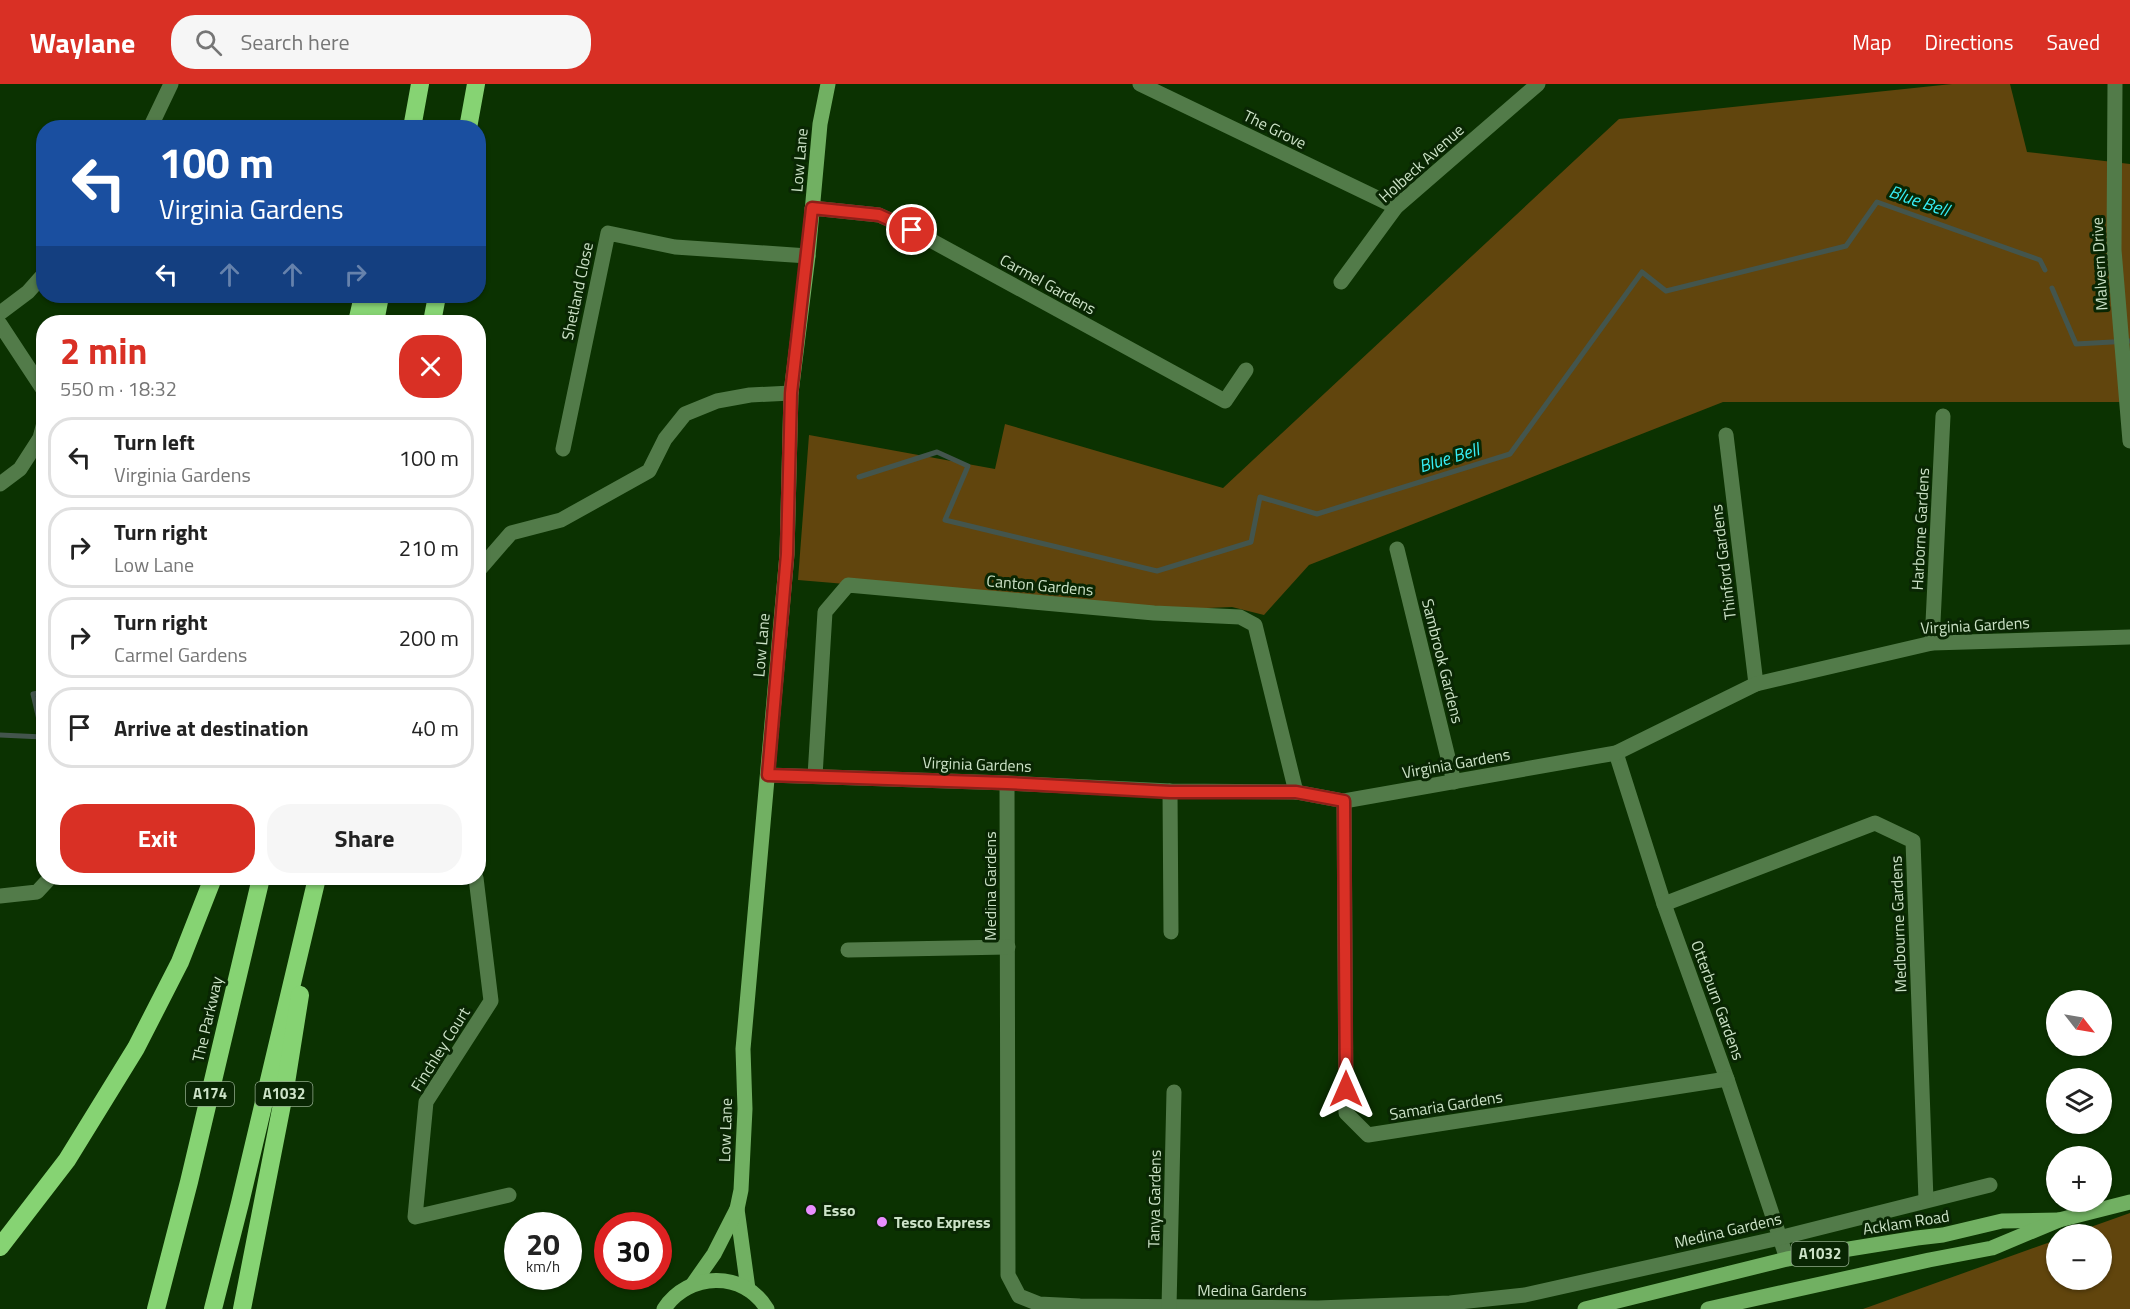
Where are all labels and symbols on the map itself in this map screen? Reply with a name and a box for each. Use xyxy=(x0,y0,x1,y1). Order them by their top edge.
street label: The Grove xyxy=(1239,103,1311,155)
street label: Holbeck Avenue xyxy=(1373,118,1469,208)
street label: Low Lane xyxy=(784,127,814,193)
water label: Blue Bell xyxy=(1885,178,1955,224)
pin xyxy=(886,204,937,255)
street label: Malvern Drive xyxy=(2085,217,2113,311)
street label: Shetland Close xyxy=(555,240,599,342)
street label: Carmel Gardens xyxy=(996,248,1100,320)
water label: Blue Bell xyxy=(1415,435,1484,479)
street label: Harborne Gardens xyxy=(1905,467,1935,591)
street label: Thinford Gardens xyxy=(1704,503,1742,621)
street label: Canton Gardens xyxy=(986,568,1094,602)
street label: Sambrook Gardens xyxy=(1416,596,1470,726)
street label: Virginia Gardens xyxy=(1920,610,2030,640)
street label: Low Lane xyxy=(746,612,776,678)
street label: Virginia Gardens xyxy=(1400,742,1512,784)
street label: Virginia Gardens xyxy=(922,750,1032,778)
street label: Medina Gardens xyxy=(978,831,1002,941)
street label: Medbourne Gardens xyxy=(1884,855,1912,993)
street label: Otterburn Gardens xyxy=(1685,937,1751,1063)
street label: The Parkway xyxy=(186,974,229,1064)
north arrow xyxy=(2046,990,2112,1056)
street label: Finchley Court xyxy=(404,1002,476,1096)
position arrow xyxy=(1314,1057,1378,1121)
road number: A174 xyxy=(186,1082,234,1106)
road number: A1032 xyxy=(256,1082,312,1106)
street label: Samaria Gardens xyxy=(1388,1084,1504,1126)
street label: Low Lane xyxy=(712,1098,738,1162)
street label: Tanya Gardens xyxy=(1141,1150,1167,1248)
place label: Esso xyxy=(823,1198,855,1222)
marker: Esso xyxy=(804,1203,818,1217)
street label: Acklam Road xyxy=(1861,1203,1951,1241)
street label: Medina Gardens xyxy=(1672,1206,1784,1254)
place label: Tesco Express xyxy=(894,1210,991,1234)
speed limit sign: 30 xyxy=(594,1212,672,1290)
marker: Tesco Express xyxy=(875,1215,889,1229)
road number: A1032 xyxy=(1792,1242,1848,1266)
street label: Medina Gardens xyxy=(1197,1278,1307,1302)

